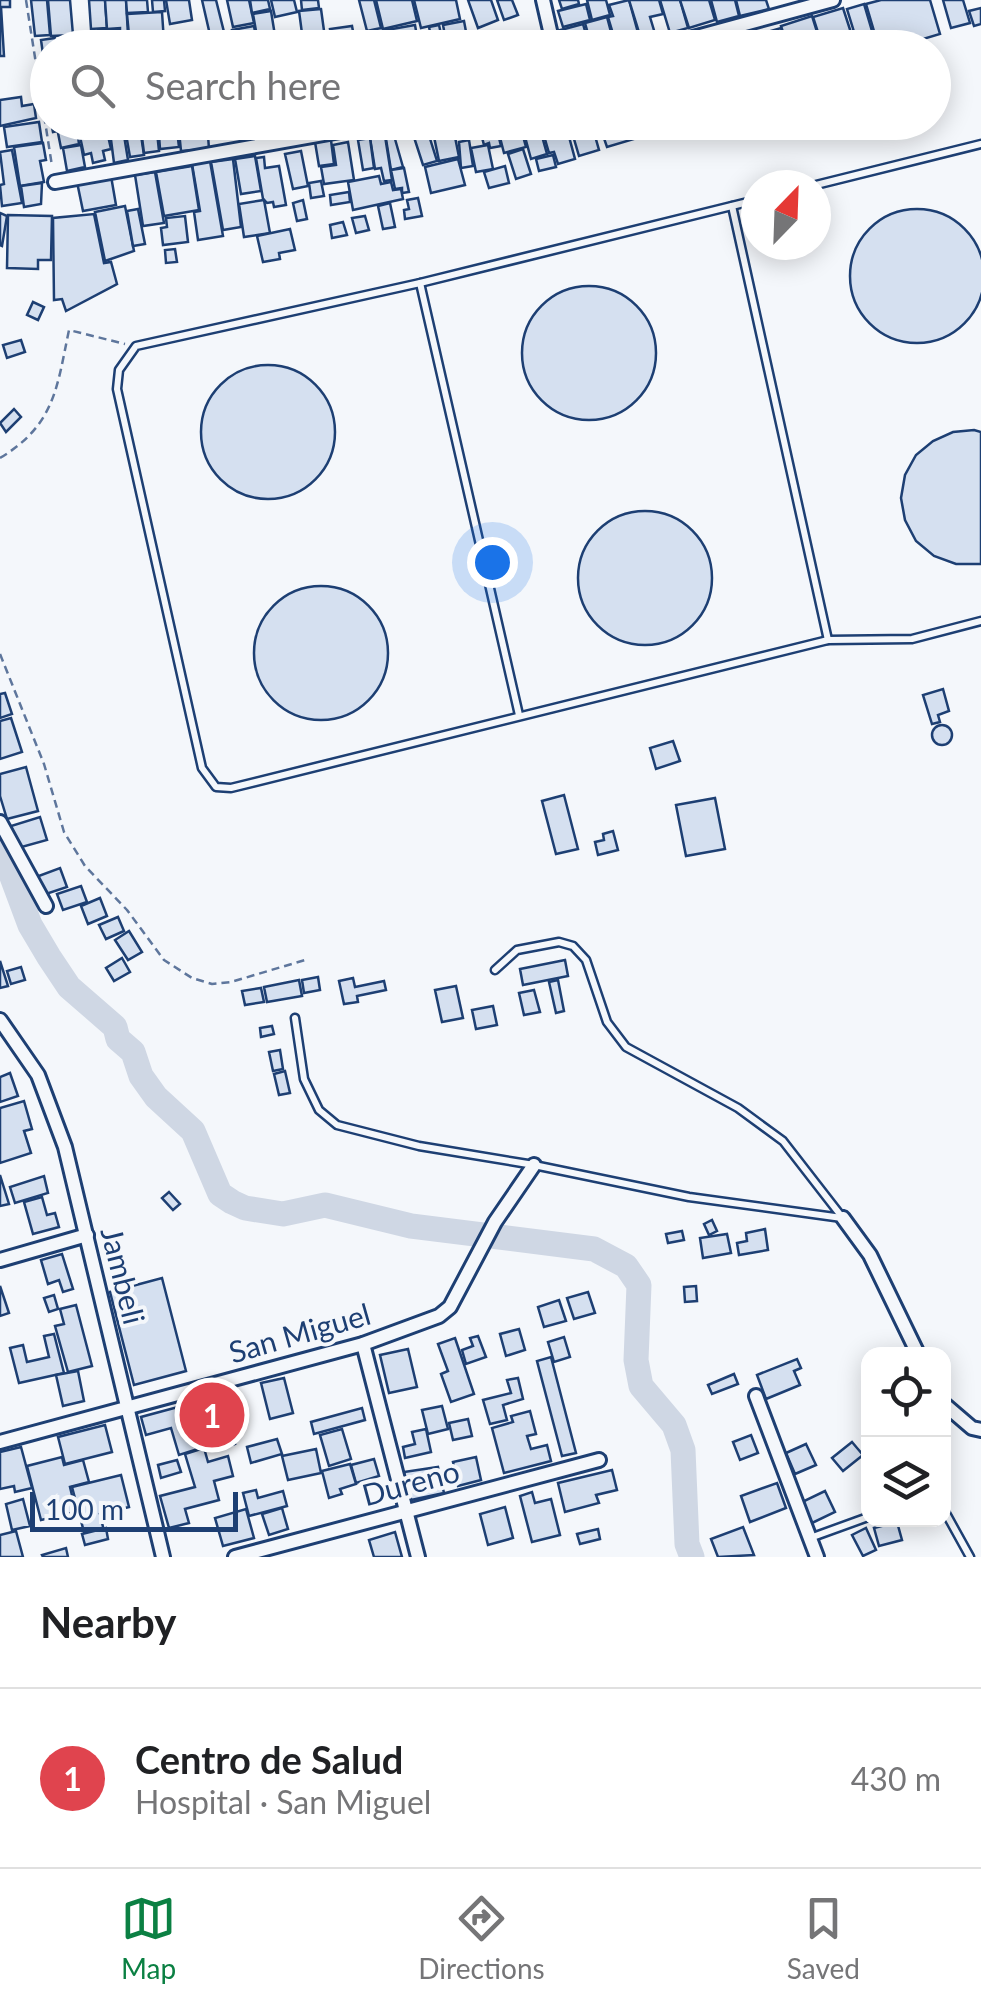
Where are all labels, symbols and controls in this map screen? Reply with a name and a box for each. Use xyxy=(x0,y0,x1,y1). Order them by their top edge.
search box xyxy=(30,30,951,140)
icon: search xyxy=(65,58,120,113)
text: Search here xyxy=(145,62,341,108)
north arrow xyxy=(741,170,831,260)
your location xyxy=(467,537,518,588)
street label: Jambeli xyxy=(95,1223,153,1328)
street label: San Miguel xyxy=(225,1295,374,1369)
map controls xyxy=(861,1347,951,1527)
button: locate xyxy=(861,1347,951,1437)
pin: 1 xyxy=(180,1378,244,1452)
button: layers xyxy=(861,1437,951,1527)
street label: Dureno xyxy=(358,1452,463,1512)
scale bar xyxy=(30,1487,238,1532)
text: 100 m xyxy=(45,1492,124,1526)
text: Nearby xyxy=(40,1597,177,1647)
text: Centro de Salud xyxy=(135,1736,403,1782)
text: 1 xyxy=(63,1759,82,1798)
text: 430 m xyxy=(851,1759,941,1798)
text: Hospital · San Miguel xyxy=(135,1782,431,1821)
tab: Map xyxy=(121,1891,176,1985)
tab: Directions xyxy=(418,1891,545,1985)
tab: Saved xyxy=(787,1891,860,1985)

